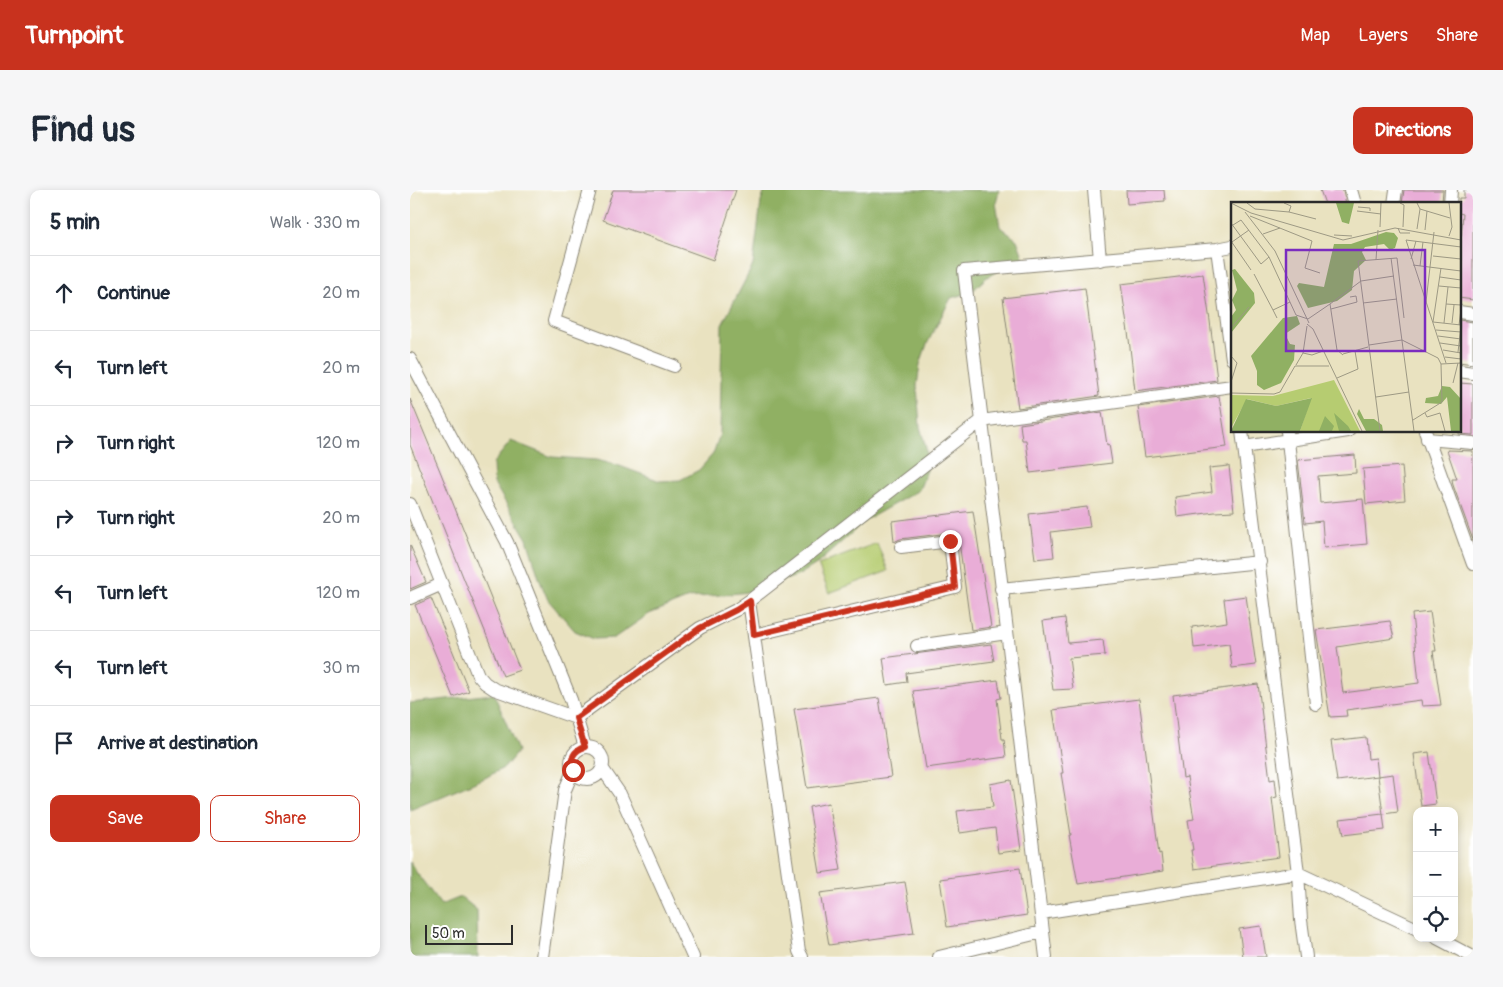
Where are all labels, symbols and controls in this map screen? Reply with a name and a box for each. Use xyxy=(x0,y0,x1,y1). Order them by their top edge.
text: Turnpoint xyxy=(25,21,123,50)
text: Map xyxy=(1301,24,1330,47)
text: Layers xyxy=(1358,24,1408,47)
text: Share xyxy=(1436,24,1478,47)
button: Directions xyxy=(1353,107,1473,154)
text: Find us xyxy=(30,108,135,152)
inset map xyxy=(1231,202,1460,432)
text: 5 min xyxy=(50,209,100,236)
text: Walk · 330 m xyxy=(270,213,360,233)
icon: ahead xyxy=(50,279,78,307)
text: Continue xyxy=(97,281,170,305)
text: 20 m xyxy=(322,283,360,303)
icon: left xyxy=(50,354,78,382)
text: Turn left xyxy=(97,356,167,380)
text: 20 m xyxy=(322,358,360,378)
icon: right xyxy=(50,429,78,457)
text: Turn right xyxy=(97,431,175,455)
text: 120 m xyxy=(316,433,360,453)
icon: right xyxy=(50,504,78,532)
text: Turn right xyxy=(97,506,175,530)
text: 20 m xyxy=(322,508,360,528)
route end xyxy=(939,530,962,553)
icon: left xyxy=(50,579,78,607)
text: Turn left xyxy=(97,581,167,605)
text: 120 m xyxy=(316,583,360,603)
icon: left xyxy=(50,654,78,682)
text: Turn left xyxy=(97,656,167,680)
text: 30 m xyxy=(322,658,360,678)
icon: arrive xyxy=(50,729,78,757)
text: Arrive at destination xyxy=(97,731,258,755)
route start xyxy=(562,759,585,782)
button: Save xyxy=(50,795,200,842)
button: Share xyxy=(210,795,360,842)
map controls xyxy=(1413,807,1458,942)
button: + xyxy=(1413,807,1458,852)
button: − xyxy=(1413,852,1458,897)
button: locate xyxy=(1413,897,1458,942)
scale bar xyxy=(425,922,512,945)
text: 50 m xyxy=(432,925,465,942)

